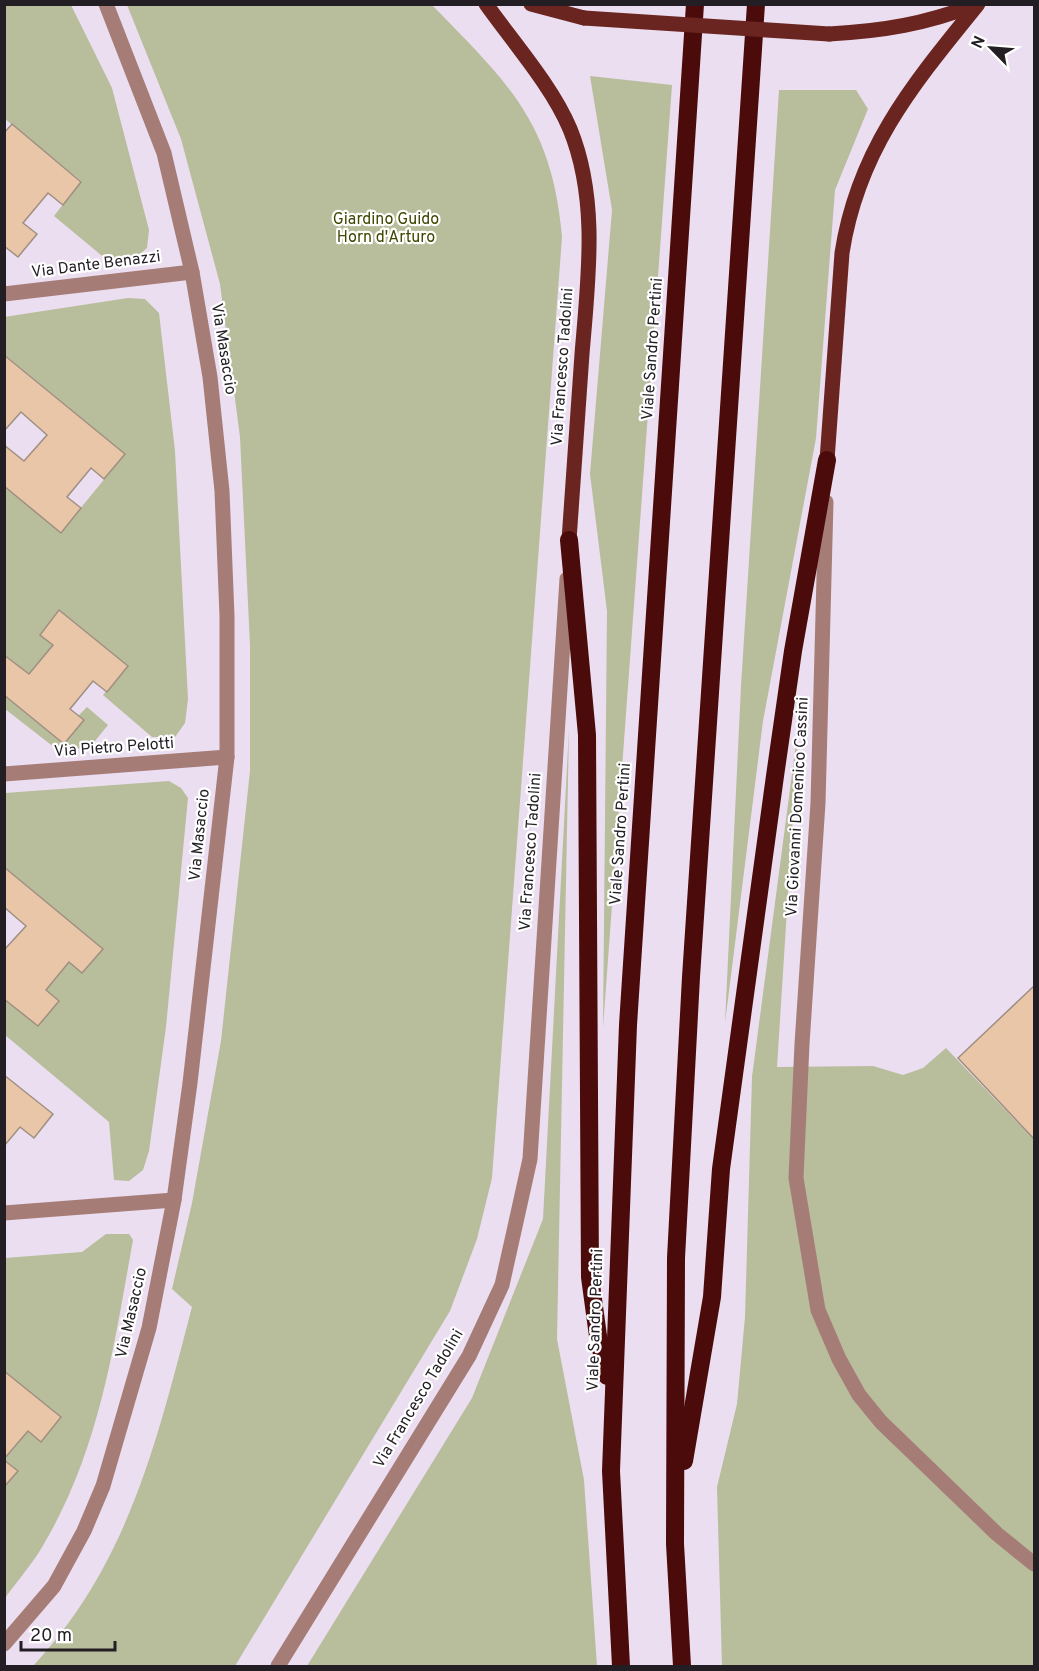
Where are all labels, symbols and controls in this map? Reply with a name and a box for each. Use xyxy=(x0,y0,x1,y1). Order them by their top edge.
north arrow xyxy=(961,18,1021,78)
text: N xyxy=(968,33,991,52)
park label: Giardino Guido Horn d'Arturo xyxy=(333,210,439,248)
street label: Via Dante Benazzi xyxy=(30,247,162,283)
street label: Viale Sandro Pertini xyxy=(638,277,668,421)
street label: Via Francesco Tadolini xyxy=(547,287,579,447)
street label: Via Masaccio xyxy=(206,302,240,396)
street label: Via Giovanni Domenico Cassini xyxy=(782,697,814,917)
street label: Via Pietro Pelotti xyxy=(53,734,175,762)
street label: Viale Sandro Pertini xyxy=(606,762,636,906)
street label: Via Francesco Tadolini xyxy=(515,772,547,932)
street label: Via Masaccio xyxy=(185,788,215,882)
street label: Viale Sandro Pertini xyxy=(584,1248,608,1392)
street label: Via Masaccio xyxy=(112,1266,152,1360)
street label: Via Francesco Tadolini xyxy=(370,1326,468,1472)
scale bar xyxy=(21,1614,116,1652)
text: 20 m xyxy=(30,1625,72,1648)

